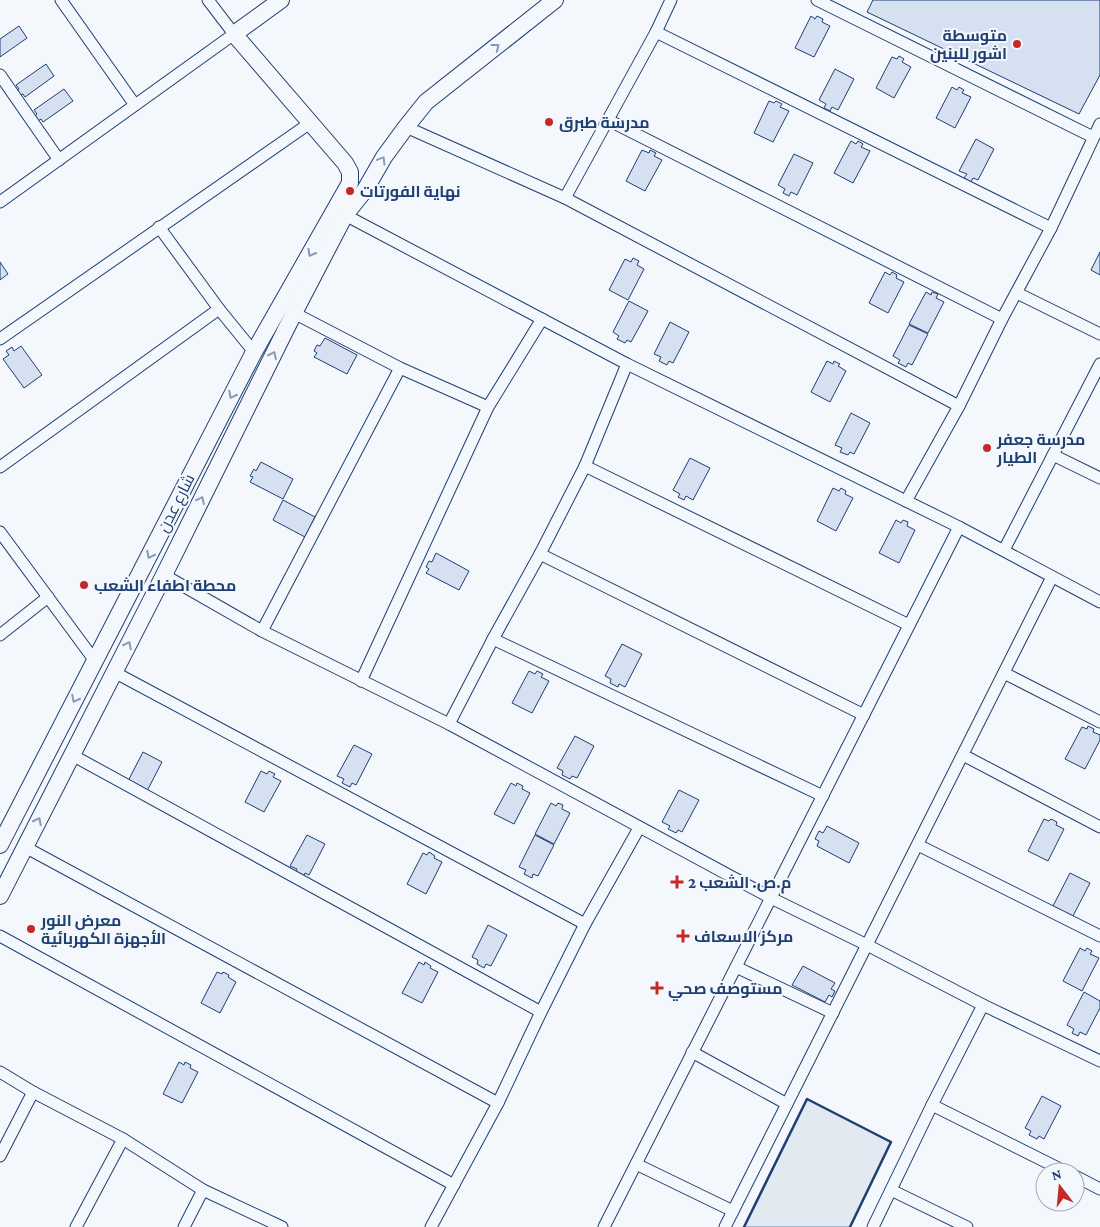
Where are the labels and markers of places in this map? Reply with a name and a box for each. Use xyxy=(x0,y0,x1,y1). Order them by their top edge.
place label: متوسطة اشور للبنين xyxy=(930,27,1007,63)
marker: متوسطة اشور للبنين xyxy=(1011,38,1023,50)
place label: مدرسة طبرق xyxy=(559,114,650,132)
marker: مدرسة طبرق xyxy=(543,116,555,128)
place label: نهاية الفورتات xyxy=(360,183,461,201)
marker: نهاية الفورتات xyxy=(344,185,356,197)
place label: مدرسة جعفر الطيار xyxy=(996,431,1085,467)
marker: مدرسة جعفر الطيار xyxy=(981,442,993,454)
place label: محطة اطفاء الشعب xyxy=(94,577,236,594)
marker: محطة اطفاء الشعب xyxy=(78,579,90,591)
place label: م.ص. الشعب 2 xyxy=(688,874,791,894)
marker: م.ص. الشعب 2 xyxy=(670,875,684,889)
place label: معرض النور الأجهزة الكهربائية xyxy=(40,912,166,948)
marker: معرض النور الأجهزة الكهربائية xyxy=(25,923,37,935)
place label: مركز الاسعاف xyxy=(694,928,793,946)
marker: مركز الاسعاف xyxy=(676,929,690,943)
place label: مستوصف صحي xyxy=(668,980,783,1001)
marker: مستوصف صحي xyxy=(650,981,664,995)

